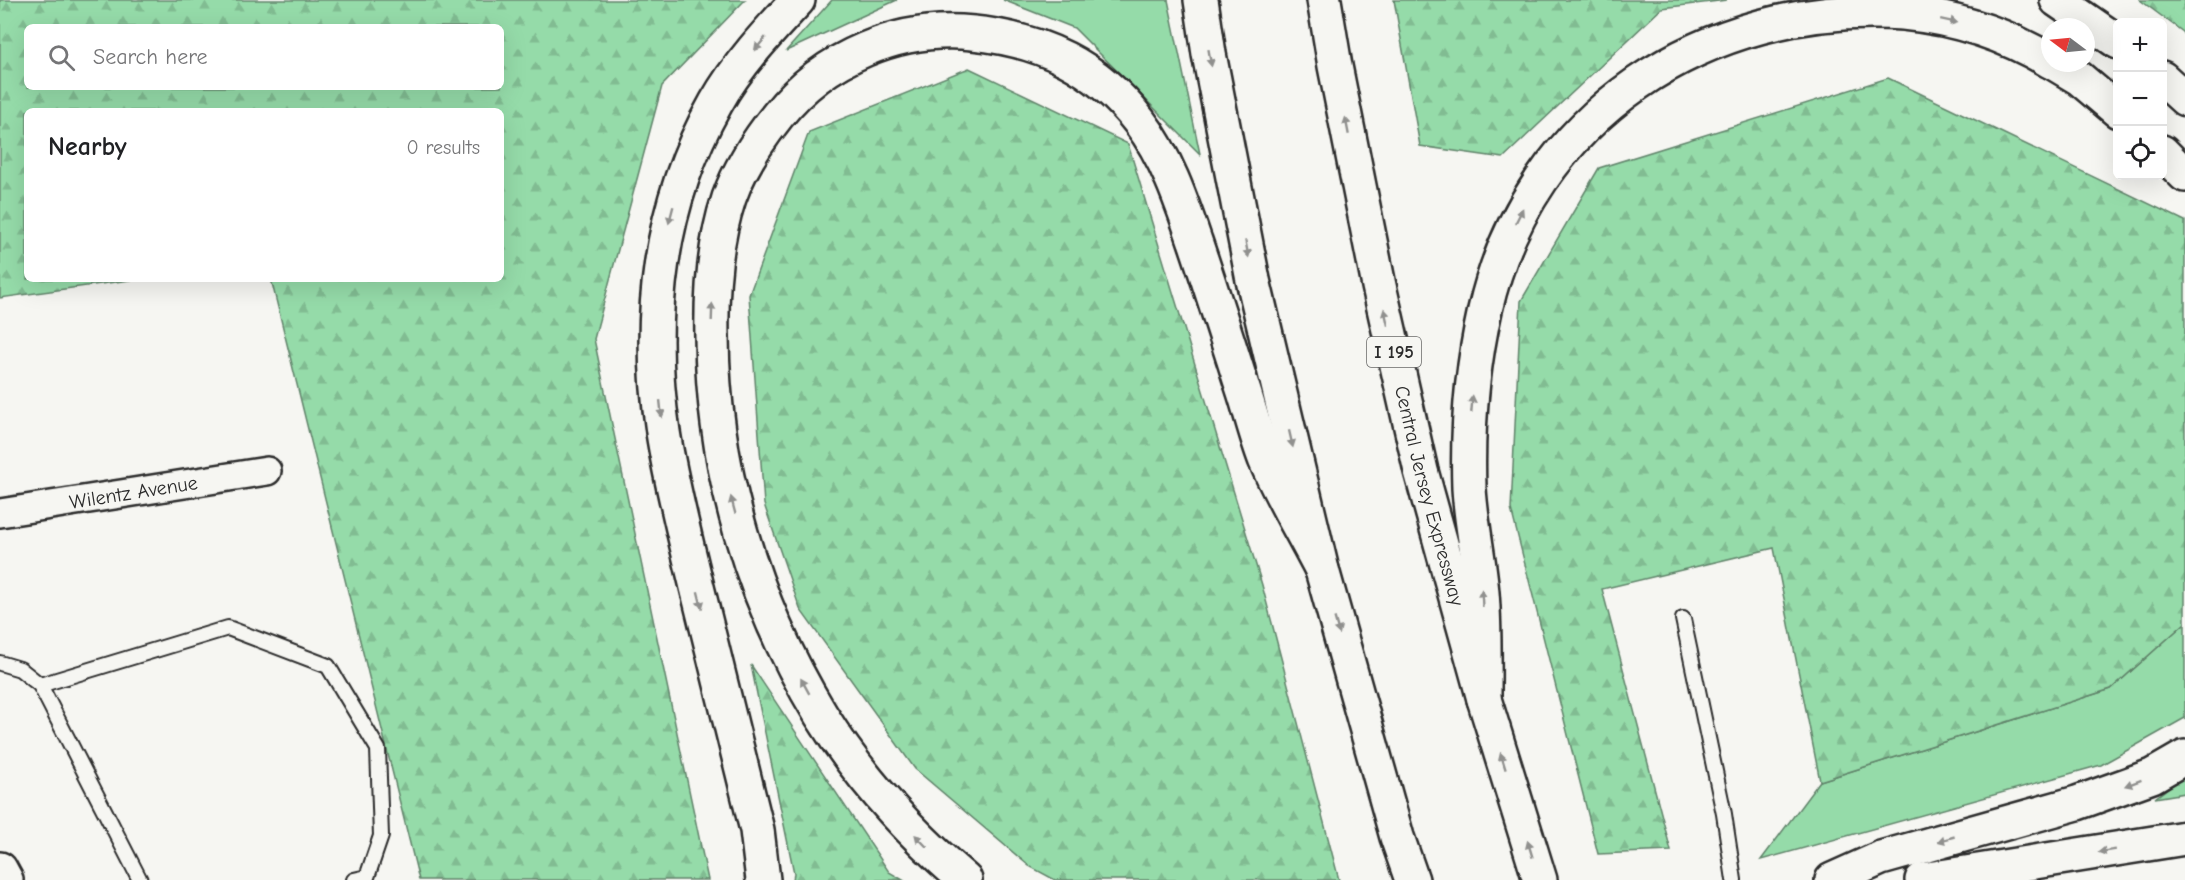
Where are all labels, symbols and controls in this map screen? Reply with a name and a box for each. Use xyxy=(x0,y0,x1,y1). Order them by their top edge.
one-way arrow xyxy=(1940,16,1958,26)
north arrow xyxy=(2041,18,2095,72)
map controls xyxy=(2113,18,2167,180)
button: + xyxy=(2113,18,2167,72)
search box xyxy=(24,24,504,90)
one-way arrow xyxy=(753,36,766,52)
icon: search xyxy=(45,41,78,74)
text: Search here xyxy=(93,44,208,70)
one-way arrow xyxy=(1206,48,1215,67)
button: − xyxy=(2113,72,2167,126)
one-way arrow xyxy=(1342,116,1351,135)
button: locate xyxy=(2113,126,2167,180)
text: Nearby xyxy=(48,132,127,162)
text: 0 results xyxy=(407,136,480,159)
one-way arrow xyxy=(665,206,675,224)
one-way arrow xyxy=(1514,208,1523,225)
one-way arrow xyxy=(1243,240,1252,259)
one-way arrow xyxy=(707,302,717,321)
one-way arrow xyxy=(1381,307,1390,326)
road number: I 195 xyxy=(1367,337,1421,367)
street label: Central Jersey Expressway xyxy=(1390,384,1469,608)
one-way arrow xyxy=(1467,394,1476,413)
one-way arrow xyxy=(656,399,666,418)
one-way arrow xyxy=(1286,430,1296,449)
street label: Wilentz Avenue xyxy=(68,471,199,514)
one-way arrow xyxy=(728,496,738,514)
one-way arrow xyxy=(1477,589,1486,608)
one-way arrow xyxy=(696,590,706,609)
one-way arrow xyxy=(1333,617,1343,635)
one-way arrow xyxy=(800,677,810,694)
one-way arrow xyxy=(1498,752,1508,770)
one-way arrow xyxy=(2123,778,2141,788)
one-way arrow xyxy=(915,835,929,849)
one-way arrow xyxy=(1937,835,1955,845)
one-way arrow xyxy=(1525,840,1534,858)
one-way arrow xyxy=(2097,846,2116,855)

